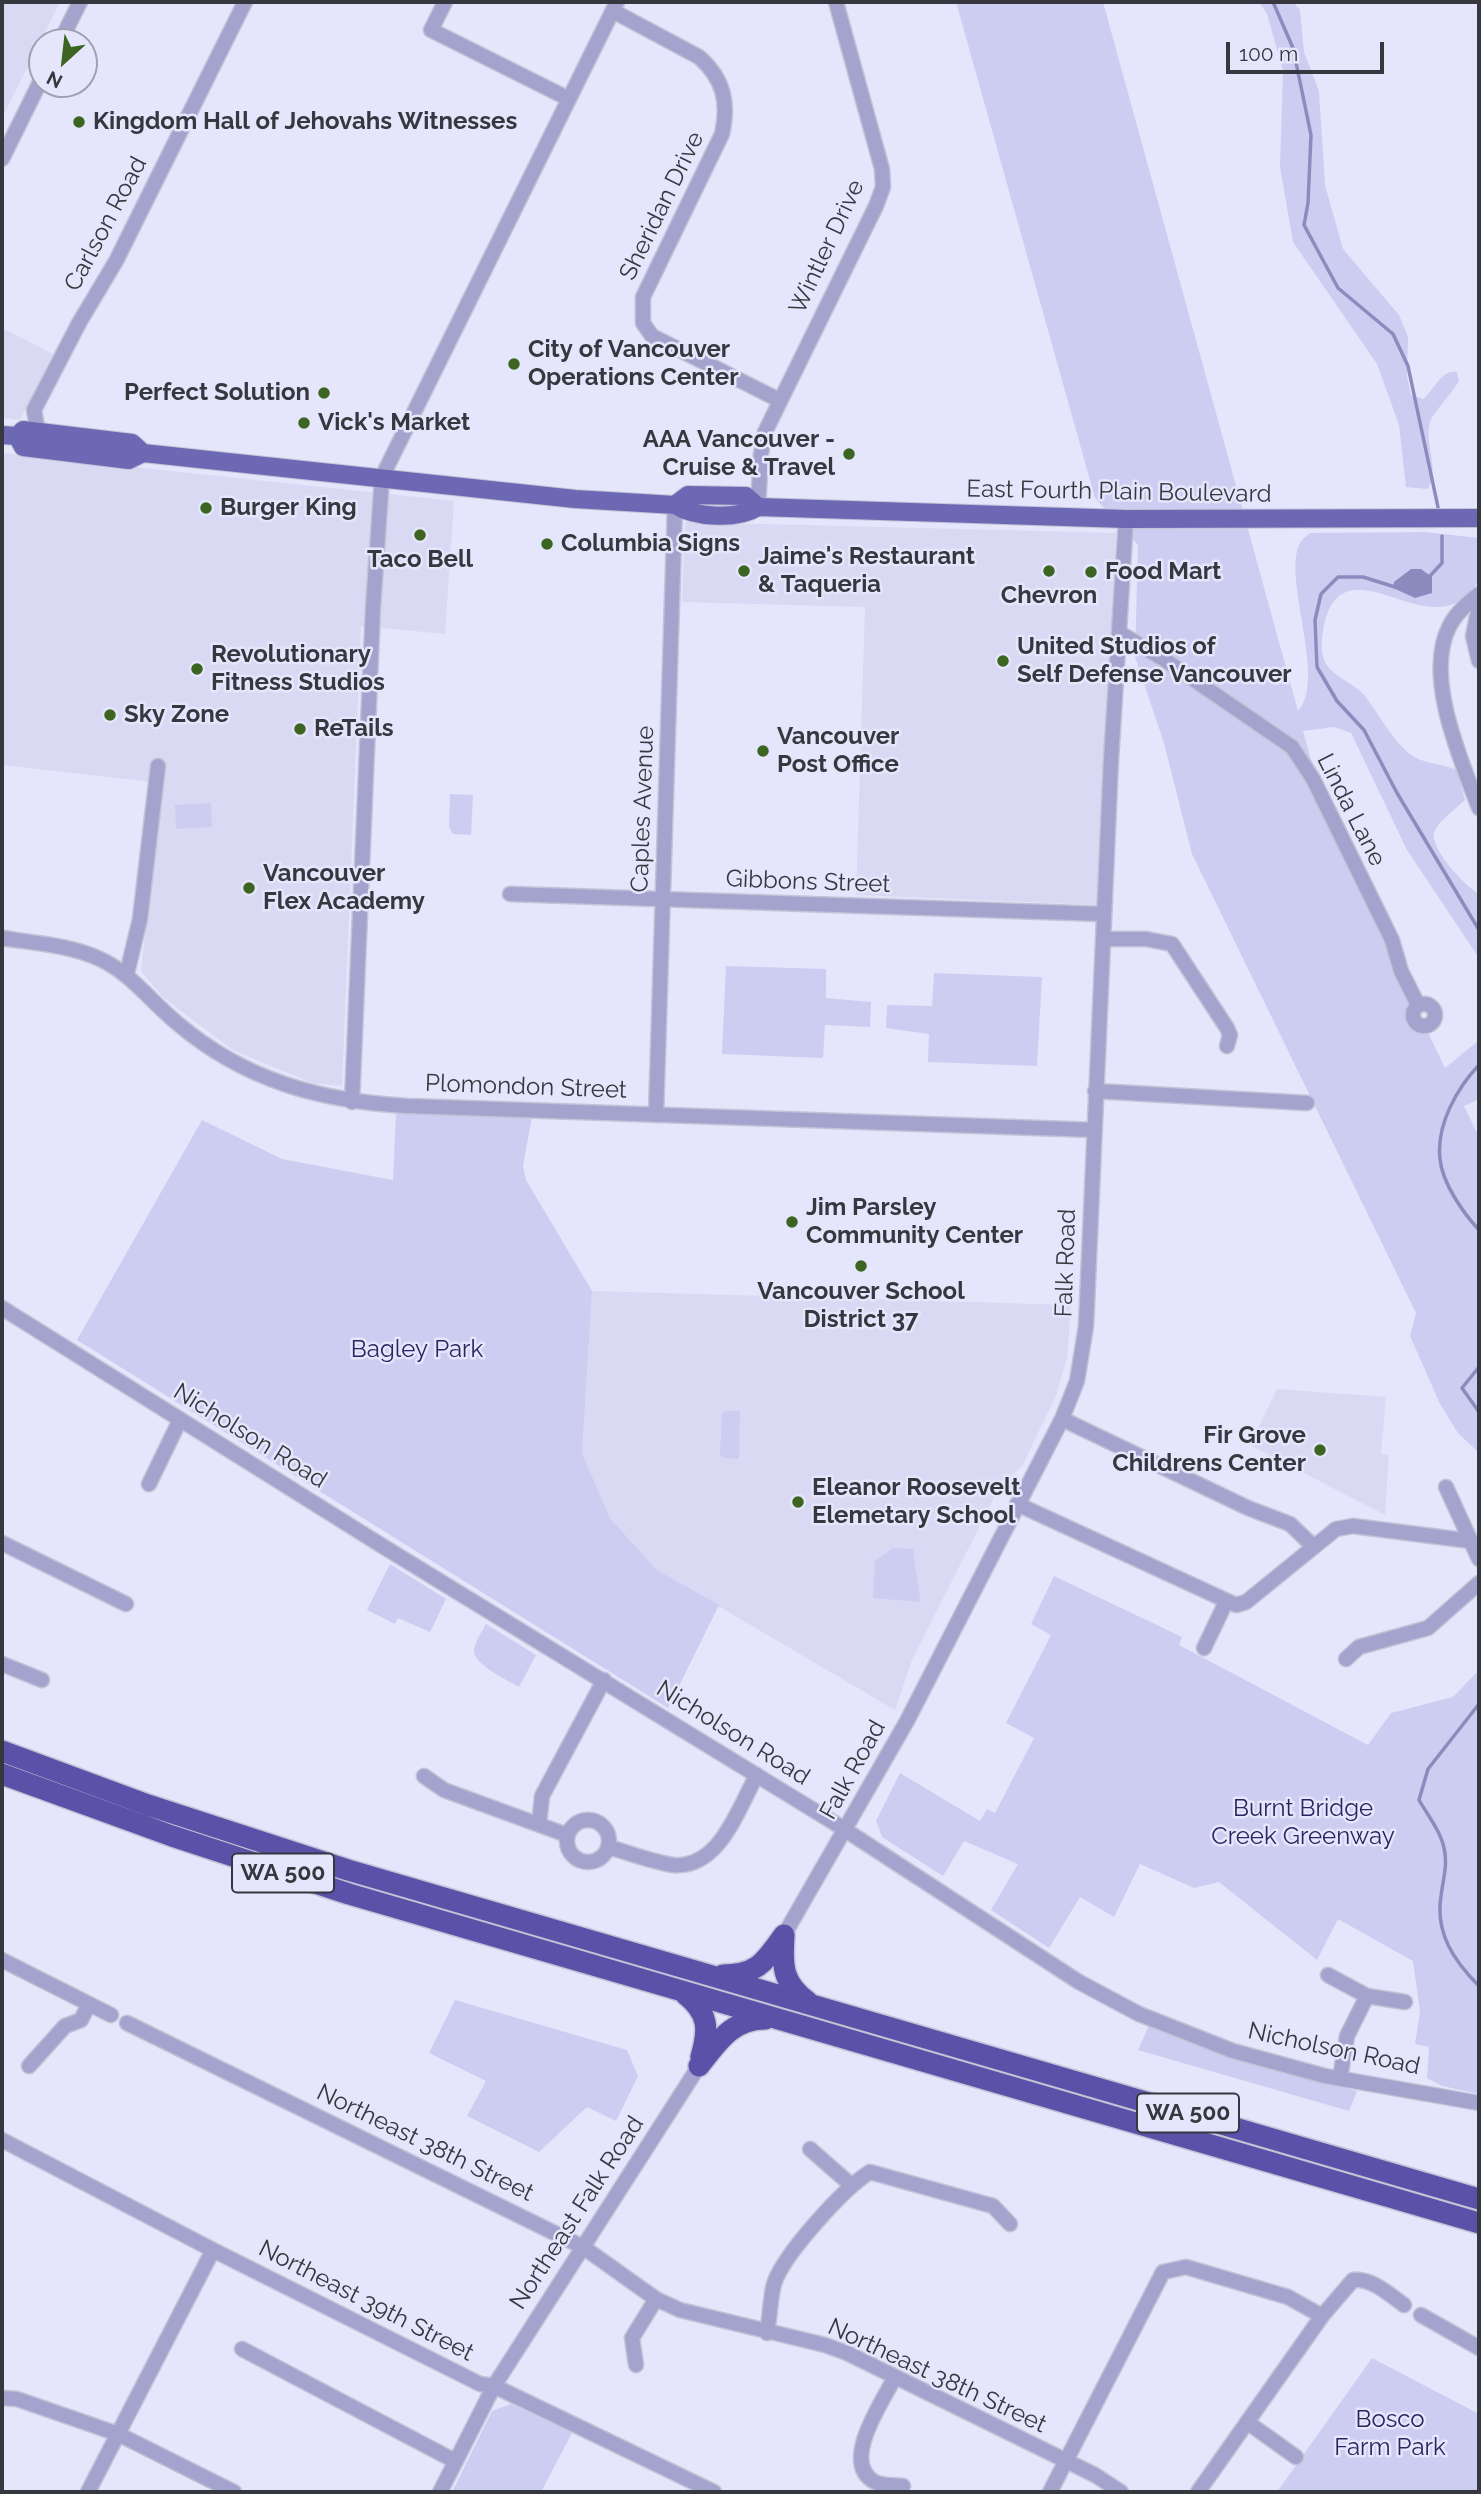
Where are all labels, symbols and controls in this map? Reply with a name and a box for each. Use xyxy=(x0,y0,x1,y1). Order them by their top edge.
north arrow xyxy=(28,28,98,98)
scale bar xyxy=(1229,28,1386,72)
text: 100 m xyxy=(1239,41,1298,66)
text: N xyxy=(43,67,66,93)
place label: Kingdom Hall of Jehovahs Witnesses xyxy=(93,108,517,136)
marker: Kingdom Hall of Jehovahs Witnesses xyxy=(71,114,87,130)
street label: Sheridan Drive xyxy=(614,127,710,285)
street label: Carlson Road xyxy=(59,152,153,296)
street label: Wintler Drive xyxy=(783,175,871,319)
place label: City of Vancouver Operations Center xyxy=(528,336,738,392)
marker: City of Vancouver Operations Center xyxy=(506,356,522,372)
place label: Perfect Solution xyxy=(124,379,310,407)
marker: Perfect Solution xyxy=(316,385,332,401)
place label: Vick's Market xyxy=(318,409,470,437)
marker: Vick's Market xyxy=(296,415,312,431)
place label: AAA Vancouver - Cruise & Travel xyxy=(643,426,835,482)
marker: AAA Vancouver - Cruise & Travel xyxy=(841,446,857,462)
street label: East Fourth Plain Boulevard xyxy=(966,475,1272,509)
place label: Burger King xyxy=(220,494,357,522)
marker: Burger King xyxy=(198,500,214,516)
marker: Taco Bell xyxy=(412,527,428,543)
place label: Columbia Signs xyxy=(561,530,740,558)
marker: Columbia Signs xyxy=(539,536,555,552)
place label: Jaime's Restaurant & Taqueria xyxy=(758,543,975,599)
place label: Taco Bell xyxy=(367,546,473,574)
place label: Food Mart xyxy=(1105,558,1221,586)
marker: Jaime's Restaurant & Taqueria xyxy=(736,563,752,579)
marker: Chevron xyxy=(1041,563,1057,579)
marker: Food Mart xyxy=(1083,564,1099,580)
place label: Chevron xyxy=(1001,582,1097,610)
place label: United Studios of Self Defense Vancouver xyxy=(1017,633,1292,689)
place label: Revolutionary Fitness Studios xyxy=(211,641,385,697)
marker: United Studios of Self Defense Vancouver xyxy=(995,653,1011,669)
marker: Revolutionary Fitness Studios xyxy=(189,661,205,677)
place label: Sky Zone xyxy=(124,701,229,729)
marker: Sky Zone xyxy=(102,707,118,723)
place label: ReTails xyxy=(314,715,394,743)
marker: ReTails xyxy=(292,721,308,737)
place label: Vancouver Post Office xyxy=(777,723,899,779)
street label: Caples Avenue xyxy=(626,725,660,893)
marker: Vancouver Post Office xyxy=(755,743,771,759)
street label: Linda Lane xyxy=(1310,749,1392,871)
place label: Vancouver Flex Academy xyxy=(263,860,425,916)
street label: Gibbons Street xyxy=(725,865,891,899)
marker: Vancouver Flex Academy xyxy=(241,880,257,896)
street label: Plomondon Street xyxy=(425,1069,627,1105)
place label: Jim Parsley Community Center xyxy=(806,1194,1023,1250)
street label: Falk Road xyxy=(1050,1208,1082,1318)
marker: Jim Parsley Community Center xyxy=(784,1214,800,1230)
marker: Vancouver School District 37 xyxy=(853,1258,869,1274)
place label: Vancouver School District 37 xyxy=(757,1278,965,1334)
park label: Bagley Park xyxy=(351,1336,483,1364)
street label: Nicholson Road xyxy=(168,1377,332,1495)
place label: Fir Grove Childrens Center xyxy=(1112,1422,1306,1478)
marker: Fir Grove Childrens Center xyxy=(1312,1442,1328,1458)
place label: Eleanor Roosevelt Elemetary School xyxy=(812,1474,1021,1530)
marker: Eleanor Roosevelt Elemetary School xyxy=(790,1494,806,1510)
street label: Nicholson Road xyxy=(651,1674,815,1792)
street label: Falk Road xyxy=(814,1716,892,1824)
park label: Burnt Bridge Creek Greenway xyxy=(1211,1795,1395,1851)
road number: WA 500 xyxy=(232,1854,334,1892)
street label: Nicholson Road xyxy=(1245,2017,1423,2081)
street label: Northeast 38th Street xyxy=(312,2078,538,2208)
road number: WA 500 xyxy=(1137,2094,1239,2132)
street label: Northeast Falk Road xyxy=(504,2111,650,2315)
street label: Northeast 39th Street xyxy=(254,2234,478,2368)
street label: Northeast 38th Street xyxy=(823,2313,1051,2439)
park label: Bosco Farm Park xyxy=(1334,2406,1446,2462)

